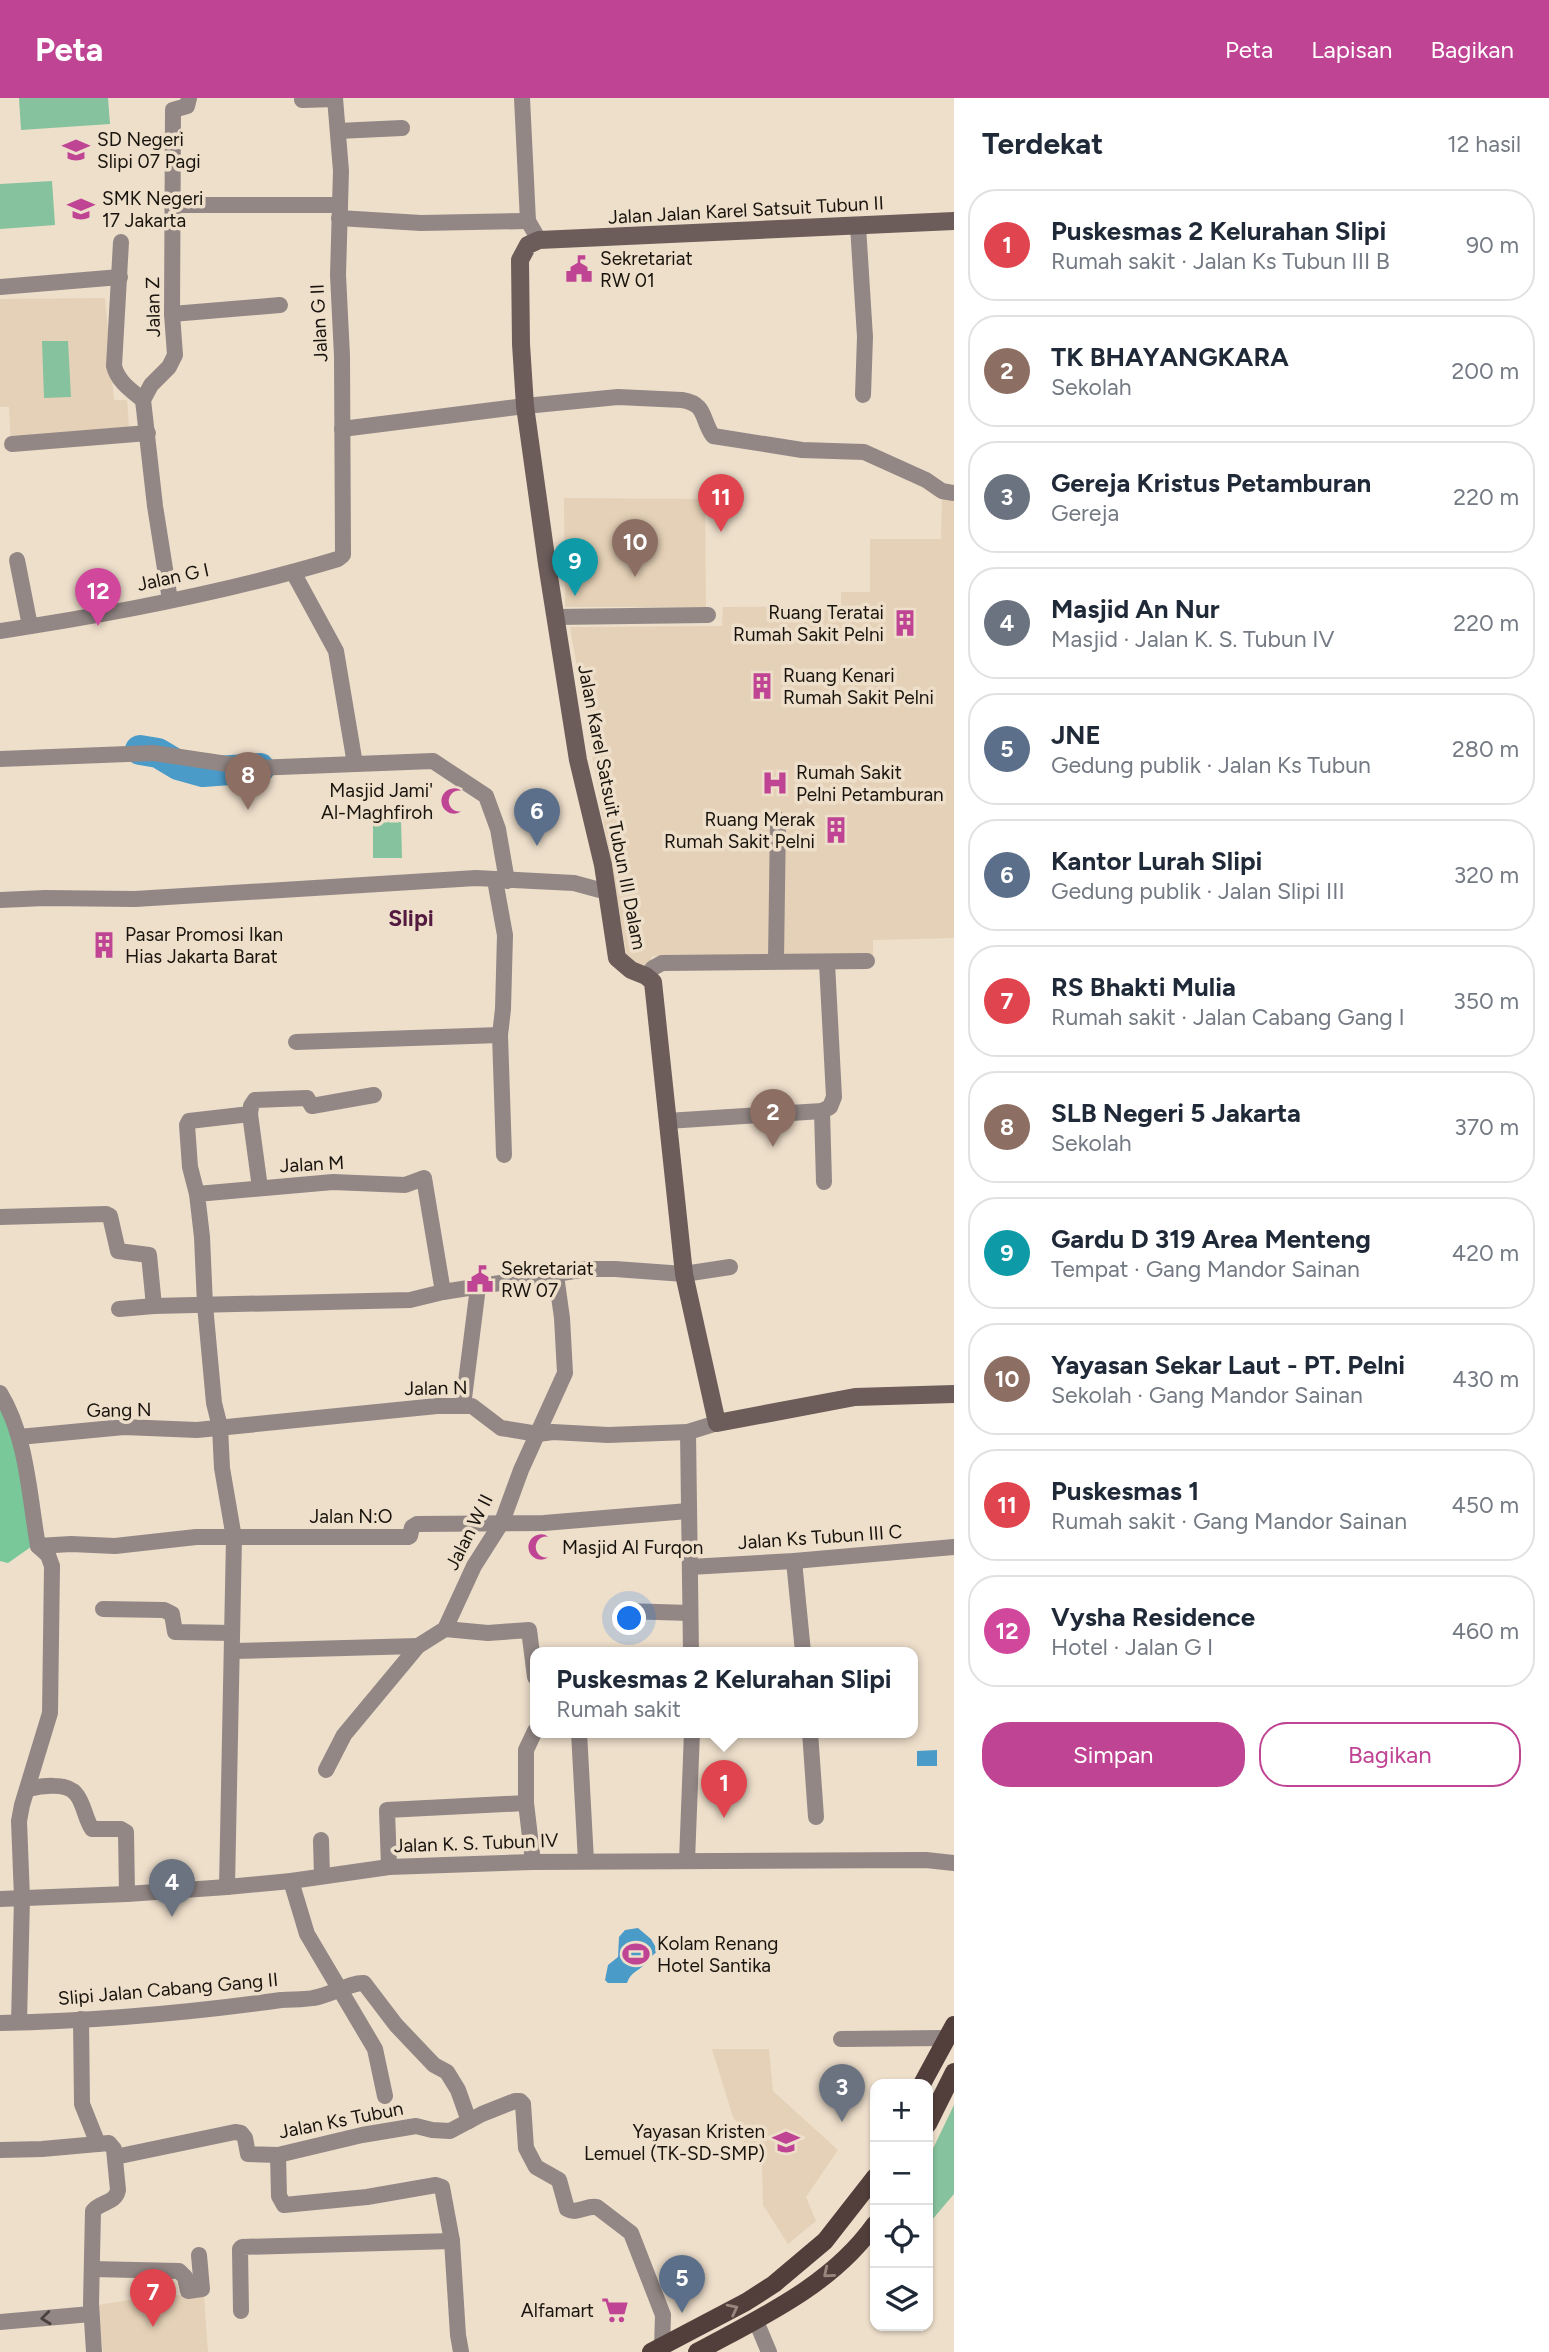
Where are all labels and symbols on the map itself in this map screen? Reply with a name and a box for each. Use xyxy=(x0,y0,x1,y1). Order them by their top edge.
place label: SD Negeri Slipi 07 Pagi xyxy=(97,128,201,173)
school or university icon: SD Negeri Slipi 07 Pagi xyxy=(61,135,91,165)
place label: SMK Negeri 17 Jakarta xyxy=(102,187,203,232)
street label: Jalan Jalan Karel Satsuit Tubun II xyxy=(608,191,884,229)
school or university icon: SMK Negeri 17 Jakarta xyxy=(66,194,96,224)
place label: Sekretariat RW 01 xyxy=(600,247,693,292)
public building icon: Sekretariat RW 01 xyxy=(564,254,594,284)
street label: Jalan Z xyxy=(141,276,165,338)
street label: Jalan G II xyxy=(305,283,333,363)
pin: 11 xyxy=(698,474,744,532)
pin: 10 xyxy=(612,519,658,577)
pin: 9 xyxy=(552,538,598,596)
street label: Jalan G I xyxy=(135,558,211,596)
pin: 12 xyxy=(75,568,121,626)
place label: Ruang Teratai Rumah Sakit Pelni xyxy=(733,601,884,646)
building icon: Ruang Teratai Rumah Sakit Pelni xyxy=(890,608,920,638)
street label: Jalan Karel Satsuit Tubun III Dalam xyxy=(573,663,651,951)
place label: Ruang Kenari Rumah Sakit Pelni xyxy=(783,664,934,709)
building icon: Ruang Kenari Rumah Sakit Pelni xyxy=(747,671,777,701)
pin: 8 xyxy=(225,752,271,810)
place label: Rumah Sakit Pelni Petamburan xyxy=(796,761,944,806)
hospital icon: Rumah Sakit Pelni Petamburan xyxy=(760,768,790,798)
place label: Masjid Jami' Al-Maghfiroh xyxy=(321,779,433,824)
mosque icon: Masjid Jami' Al-Maghfiroh xyxy=(439,786,469,816)
pin: 6 xyxy=(514,788,560,846)
place label: Ruang Merak Rumah Sakit Pelni xyxy=(664,808,816,853)
building icon: Ruang Merak Rumah Sakit Pelni xyxy=(821,815,851,845)
district label: Slipi xyxy=(388,904,434,932)
place label: Pasar Promosi Ikan Hias Jakarta Barat xyxy=(125,923,283,968)
building icon: Pasar Promosi Ikan Hias Jakarta Barat xyxy=(89,930,119,960)
pin: 2 xyxy=(750,1089,796,1147)
street label: Jalan M xyxy=(279,1151,345,1177)
place label: Sekretariat RW 07 xyxy=(501,1257,594,1302)
public building icon: Sekretariat RW 07 xyxy=(465,1264,495,1294)
street label: Jalan N xyxy=(404,1376,468,1400)
street label: Gang N xyxy=(86,1398,152,1422)
street label: Jalan W II xyxy=(440,1490,498,1574)
street label: Jalan N:O xyxy=(310,1505,392,1528)
street label: Jalan Ks Tubun III C xyxy=(737,1520,903,1554)
mosque icon: Masjid Al Furqon xyxy=(526,1532,556,1562)
place label: Masjid Al Furqon xyxy=(562,1536,703,1559)
your location xyxy=(612,1601,646,1635)
pin: 1 xyxy=(701,1760,747,1818)
street label: Jalan K. S. Tubun IV xyxy=(393,1829,559,1857)
pin: 4 xyxy=(149,1859,195,1917)
place label: Kolam Renang Hotel Santika xyxy=(657,1932,779,1977)
sports icon: Kolam Renang Hotel Santika xyxy=(621,1939,651,1969)
street label: Slipi Jalan Cabang Gang II xyxy=(57,1968,279,2010)
pin: 3 xyxy=(819,2064,865,2122)
street label: Jalan Ks Tubun xyxy=(277,2097,405,2143)
place label: Yayasan Kristen Lemuel (TK-SD-SMP) xyxy=(584,2120,765,2165)
school or university icon: Yayasan Kristen Lemuel (TK-SD-SMP) xyxy=(771,2127,801,2157)
pin: 5 xyxy=(659,2255,705,2313)
one-way arrow xyxy=(823,2265,836,2277)
pin: 7 xyxy=(130,2269,176,2327)
supermarket icon: Alfamart xyxy=(600,2295,630,2325)
place label: Alfamart xyxy=(521,2299,594,2322)
one-way arrow xyxy=(726,2304,738,2317)
one-way arrow xyxy=(40,2310,51,2325)

